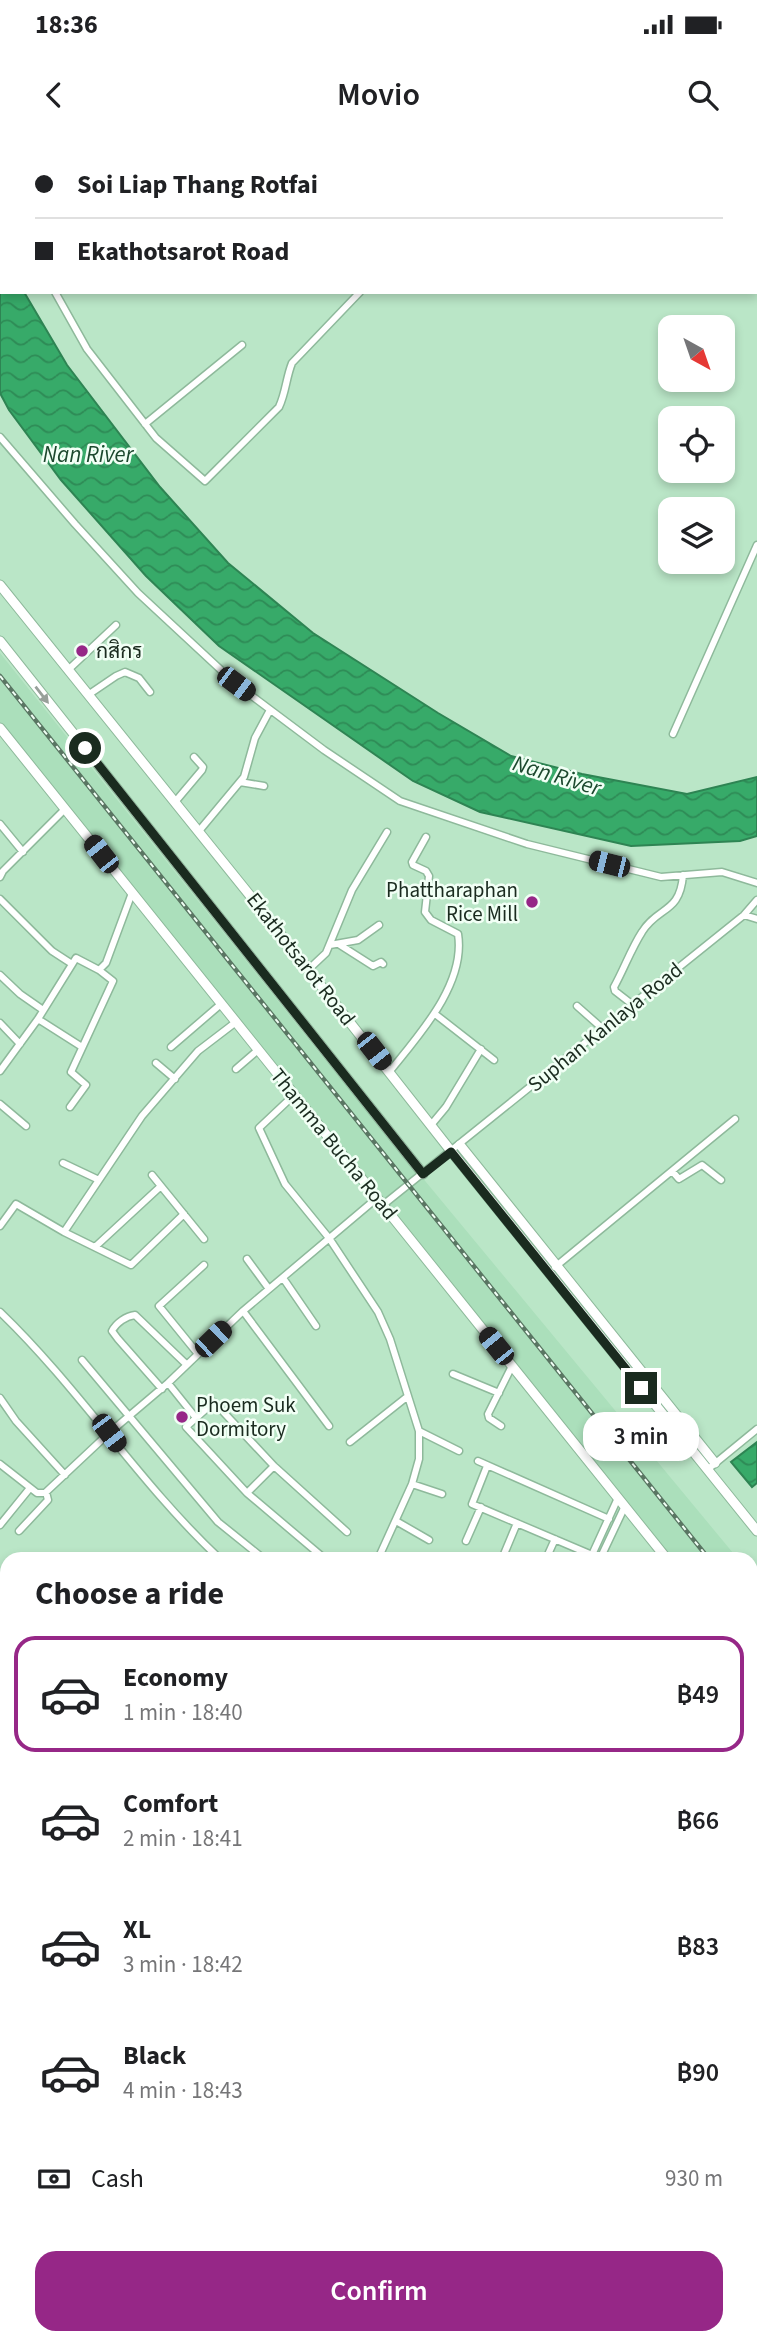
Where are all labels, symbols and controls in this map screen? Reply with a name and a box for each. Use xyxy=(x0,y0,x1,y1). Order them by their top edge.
text: 18:36 xyxy=(35,6,98,43)
text: Movio xyxy=(337,72,420,118)
icon: back xyxy=(35,76,73,114)
icon: search xyxy=(684,76,722,114)
text: Soi Liap Thang Rotfai xyxy=(77,166,318,203)
text: Ekathotsarot Road xyxy=(77,233,289,270)
north arrow xyxy=(658,315,735,392)
map controls xyxy=(658,315,735,574)
button: locate xyxy=(658,406,735,483)
water label: Nan River xyxy=(43,438,134,471)
button: layers xyxy=(658,497,735,574)
place label: กสิกร xyxy=(96,636,143,666)
marker: กสิกร xyxy=(74,643,90,659)
car xyxy=(213,663,260,705)
one-way arrow xyxy=(35,685,50,703)
route start xyxy=(69,732,101,764)
water label: Nan River xyxy=(509,746,606,805)
car xyxy=(80,831,123,877)
car xyxy=(587,849,632,879)
place label: Phattharaphan Rice Mill xyxy=(386,875,518,929)
street label: Ekathotsarot Road xyxy=(239,886,363,1032)
marker: Phattharaphan Rice Mill xyxy=(524,894,540,910)
street label: Suphan Kanlaya Road xyxy=(521,955,689,1099)
car xyxy=(353,1028,396,1074)
street label: Thamma Bucha Road xyxy=(263,1062,405,1226)
car xyxy=(191,1317,236,1361)
car xyxy=(475,1323,518,1369)
route end xyxy=(625,1372,657,1404)
place label: Phoem Suk Dormitory xyxy=(196,1390,296,1444)
marker: Phoem Suk Dormitory xyxy=(174,1409,190,1425)
car xyxy=(88,1410,131,1456)
callout: 3 min xyxy=(583,1412,699,1462)
text: 3 min xyxy=(614,1420,668,1453)
text: Choose a ride xyxy=(35,1571,224,1617)
text: Economy xyxy=(123,1659,228,1696)
icon: car xyxy=(39,1663,102,1726)
text: ฿49 xyxy=(677,1676,719,1713)
text: 1 min · 18:40 xyxy=(123,1696,243,1729)
text: Comfort xyxy=(123,1785,218,1822)
icon: car xyxy=(39,1789,102,1852)
text: ฿66 xyxy=(677,1802,719,1839)
text: 2 min · 18:41 xyxy=(123,1822,243,1855)
text: XL xyxy=(123,1911,151,1948)
icon: car xyxy=(39,1915,102,1978)
text: ฿83 xyxy=(677,1928,719,1965)
text: 3 min · 18:42 xyxy=(123,1948,243,1981)
text: Black xyxy=(123,2037,186,2074)
icon: car xyxy=(39,2041,102,2104)
text: ฿90 xyxy=(677,2054,719,2091)
text: 4 min · 18:43 xyxy=(123,2074,243,2107)
icon: cash xyxy=(35,2160,73,2198)
text: Cash xyxy=(91,2160,144,2197)
text: 930 m xyxy=(665,2162,723,2195)
button: Confirm xyxy=(35,2251,723,2331)

